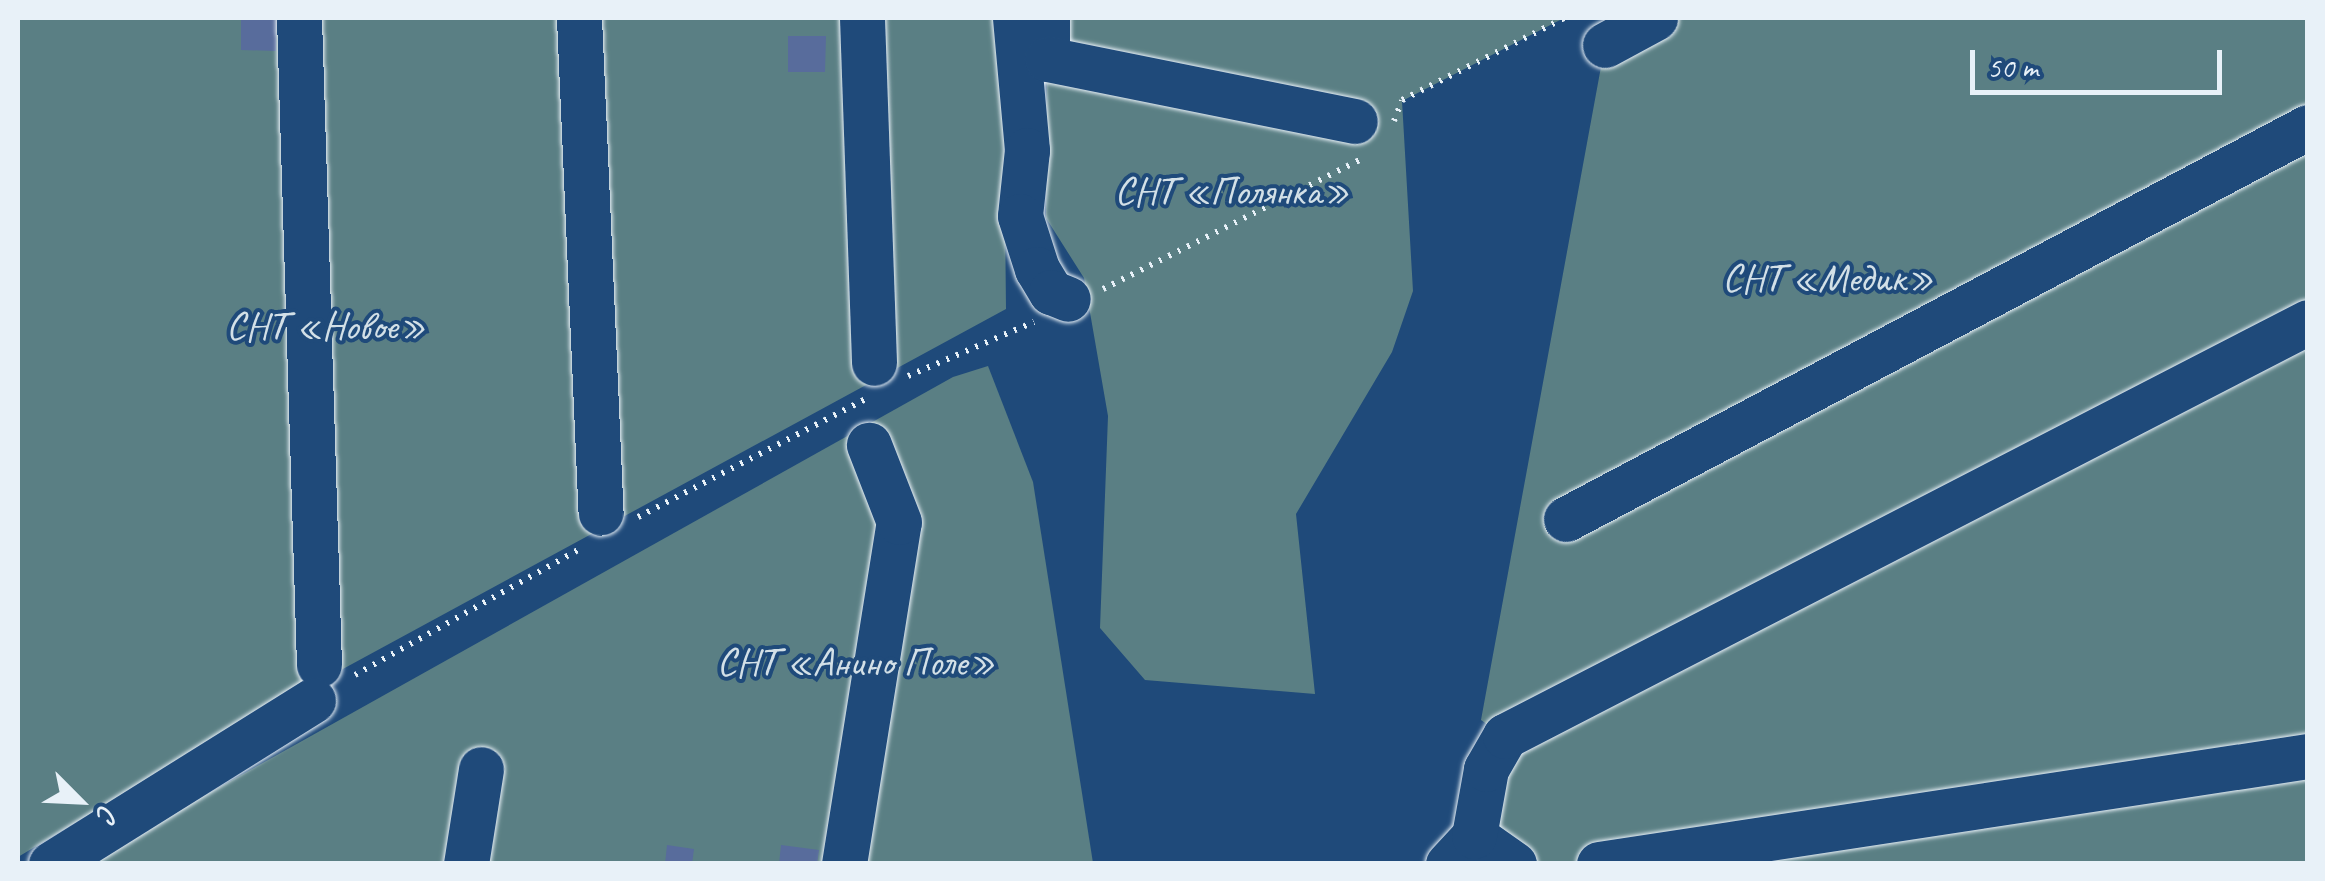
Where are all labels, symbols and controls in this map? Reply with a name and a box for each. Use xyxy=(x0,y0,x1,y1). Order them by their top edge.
scale bar xyxy=(1975,30,2228,92)
text: 50 m xyxy=(1987,48,2038,86)
park label: СНТ «Полянка» xyxy=(1114,167,1350,215)
park label: СНТ «Медик» xyxy=(1722,254,1934,302)
park label: СНТ «Новое» xyxy=(226,302,426,350)
park label: СНТ «Анино Поле» xyxy=(716,638,996,686)
north arrow xyxy=(30,751,130,851)
text: С xyxy=(89,800,127,827)

